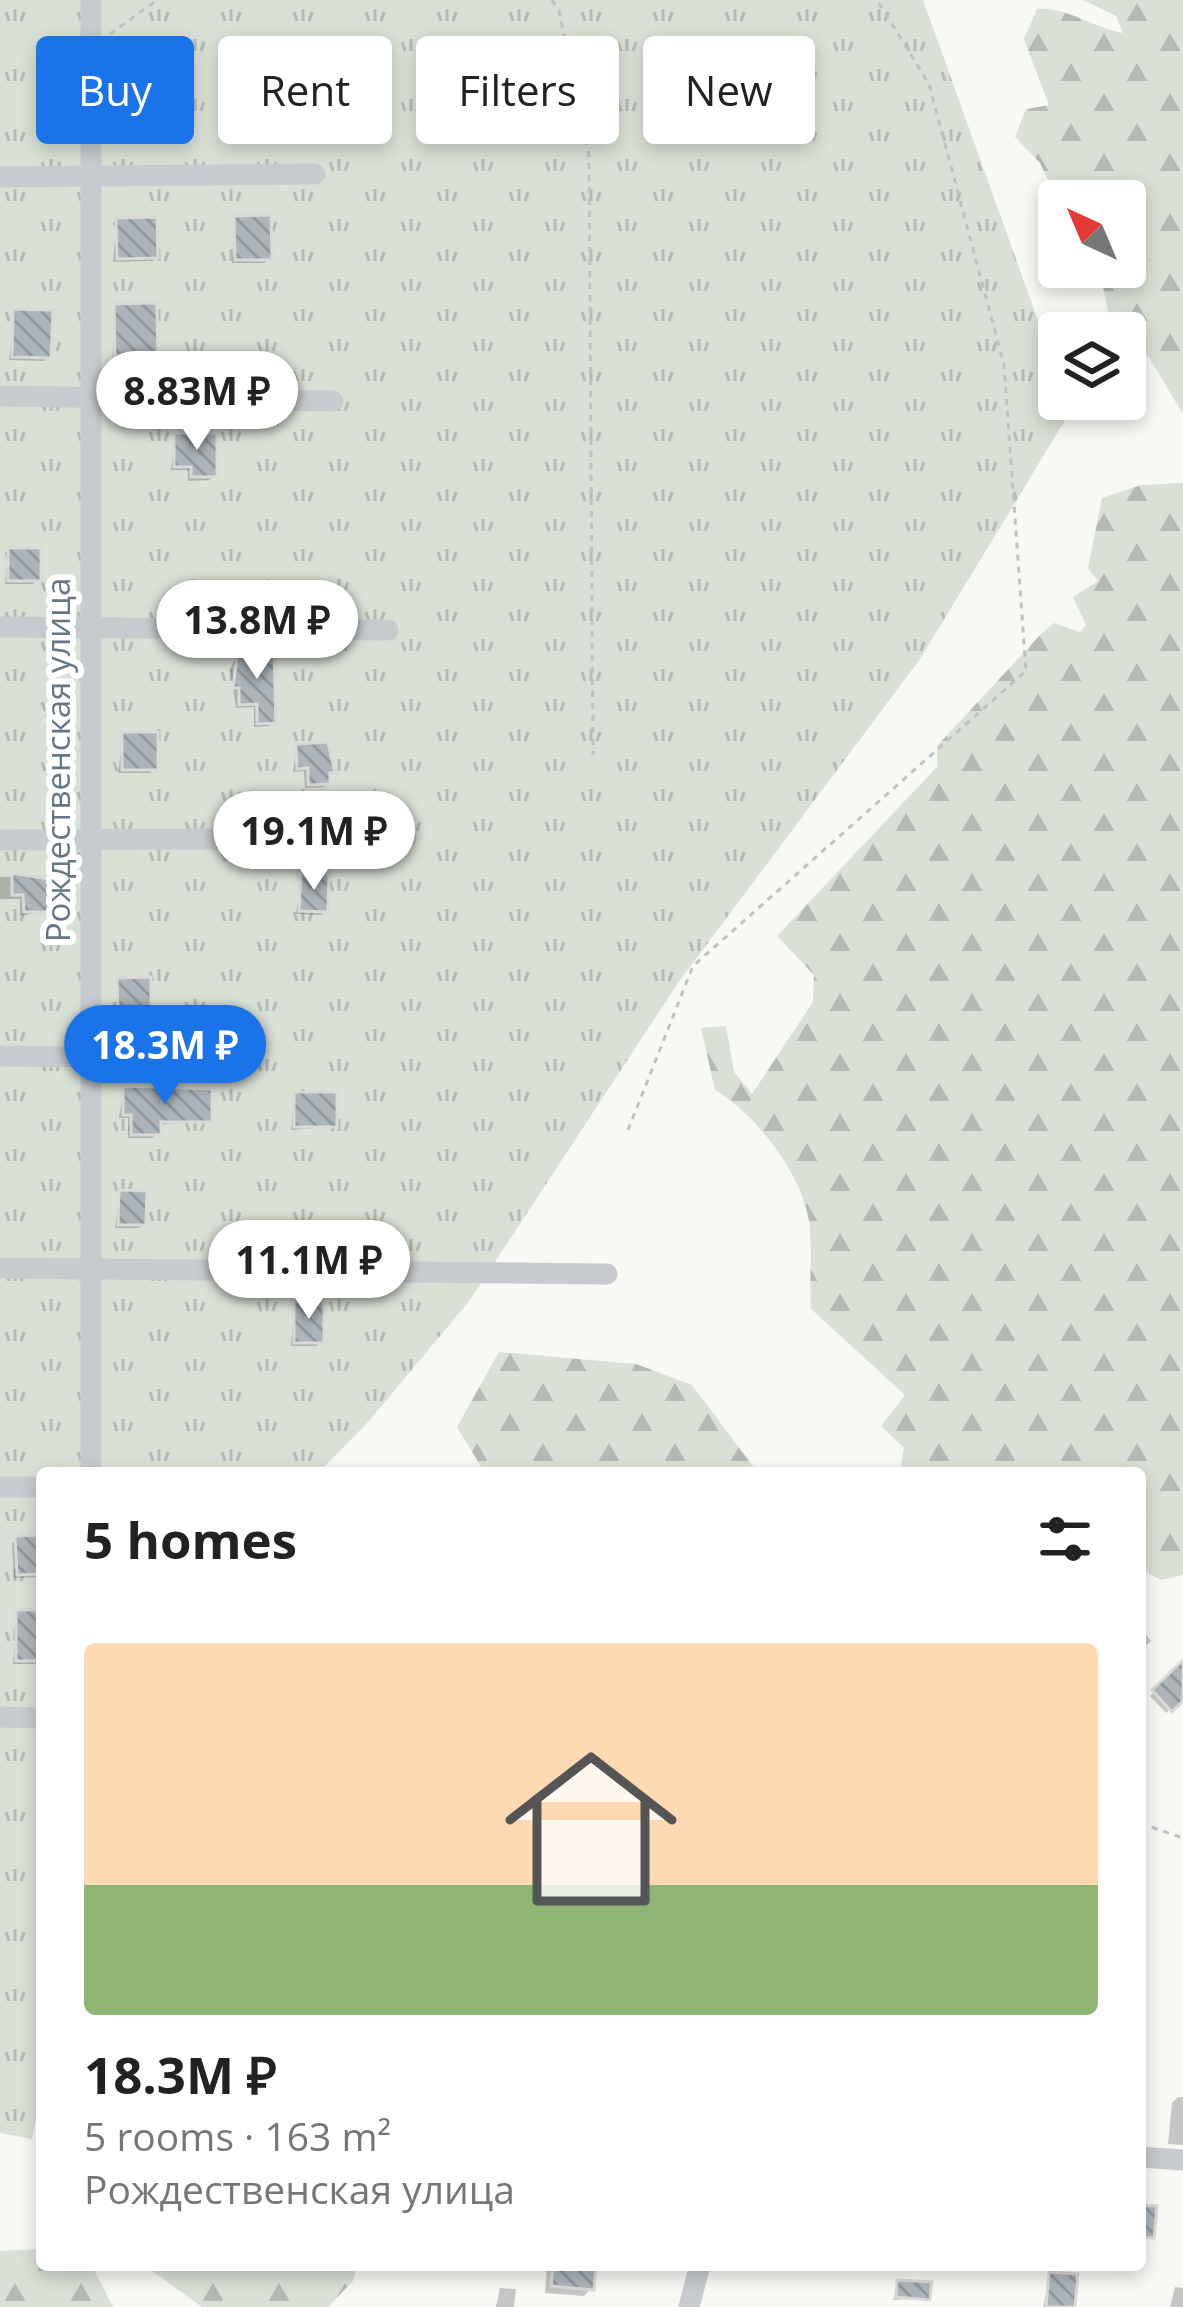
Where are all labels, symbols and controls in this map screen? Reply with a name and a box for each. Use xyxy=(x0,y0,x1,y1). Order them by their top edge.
chip: Buy xyxy=(36,36,194,144)
chip: Rent xyxy=(218,36,392,144)
chip: Filters xyxy=(416,36,619,144)
chip: New xyxy=(643,36,815,144)
north arrow xyxy=(1038,180,1146,288)
map controls xyxy=(1038,180,1146,420)
button: layers xyxy=(1038,312,1146,420)
pin: 8.83M ₽ xyxy=(86,351,308,453)
text: 8.83M ₽ xyxy=(123,363,271,416)
street label: Рождественская улица xyxy=(35,578,80,942)
pin: 13.8M ₽ xyxy=(146,580,368,682)
text: 13.8M ₽ xyxy=(183,592,331,645)
pin: 19.1M ₽ xyxy=(203,791,425,893)
text: 19.1M ₽ xyxy=(240,803,388,856)
pin: 18.3M ₽ xyxy=(54,1005,276,1107)
text: 18.3M ₽ xyxy=(91,1017,239,1070)
pin: 11.1M ₽ xyxy=(198,1220,420,1322)
text: 11.1M ₽ xyxy=(235,1232,383,1285)
text: 5 homes xyxy=(84,1504,297,1574)
icon: filters xyxy=(1032,1506,1098,1572)
icon: home xyxy=(483,1721,699,1937)
text: 18.3M ₽ xyxy=(84,2039,277,2109)
text: 5 rooms · 163 m² xyxy=(84,2109,391,2162)
text: Рождественская улица xyxy=(84,2162,515,2215)

